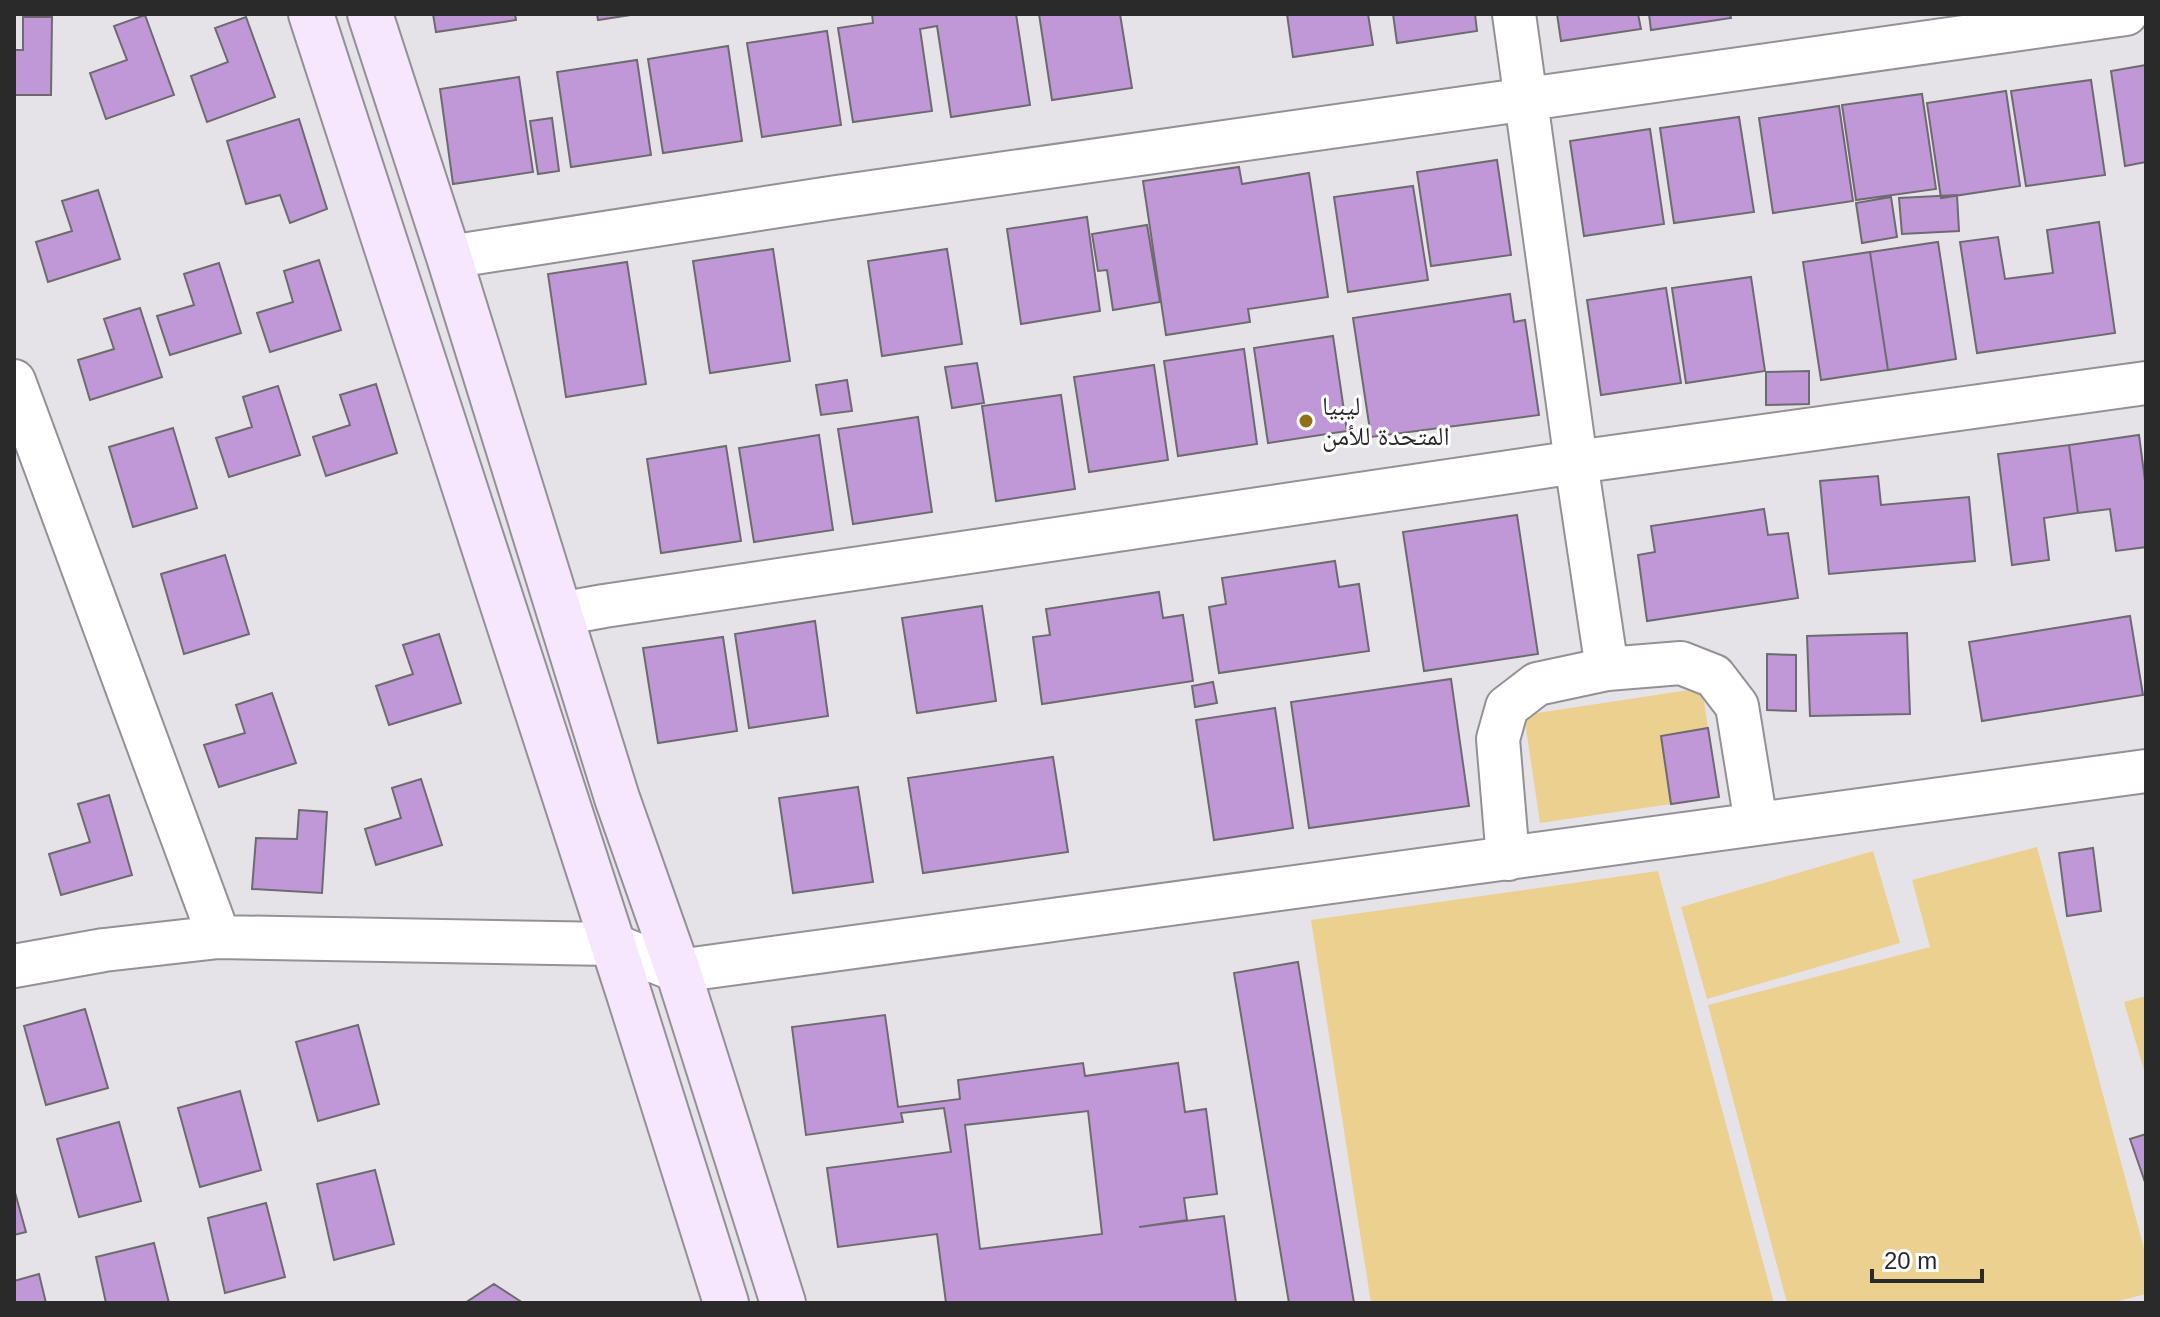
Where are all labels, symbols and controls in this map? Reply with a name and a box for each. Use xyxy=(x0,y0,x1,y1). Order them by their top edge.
place label: ليبيا المتحدة للأمن xyxy=(1322,391,1450,452)
marker: ليبيا المتحدة للأمن xyxy=(1297,412,1315,430)
scale bar xyxy=(1872,1233,1982,1283)
text: 20 m xyxy=(1884,1247,1937,1274)

